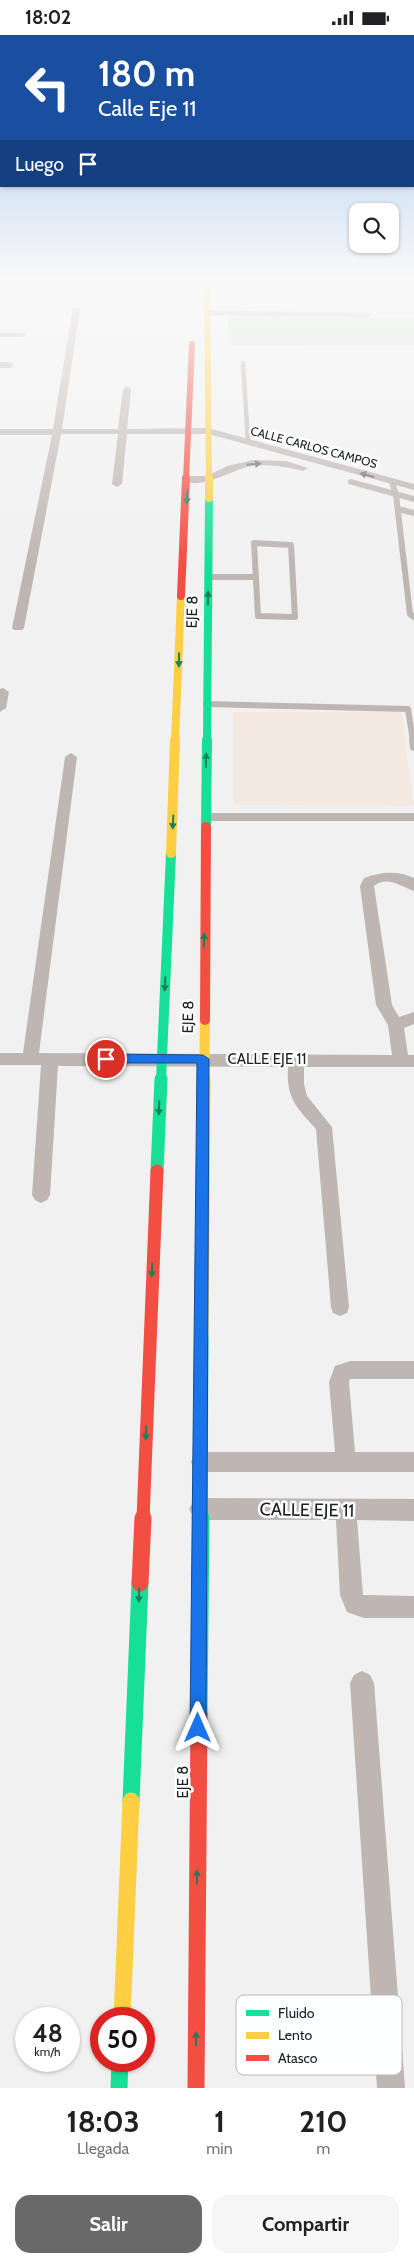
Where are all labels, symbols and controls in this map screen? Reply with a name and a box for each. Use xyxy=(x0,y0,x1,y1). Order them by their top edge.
text: 18:02 xyxy=(25,6,71,29)
text: 180 m xyxy=(98,52,195,95)
icon: left xyxy=(15,55,80,120)
text: Calle Eje 11 xyxy=(98,95,196,122)
icon: arrive xyxy=(74,150,102,178)
text: Luego xyxy=(15,153,64,176)
map controls xyxy=(349,203,399,253)
button: search xyxy=(349,203,399,253)
street label: CALLE CARLOS CAMPOS xyxy=(249,423,379,471)
one-way arrow xyxy=(247,460,263,468)
one-way arrow xyxy=(359,470,374,478)
one-way arrow xyxy=(182,490,190,506)
one-way arrow xyxy=(204,589,212,605)
street label: EJE 8 xyxy=(183,595,201,629)
one-way arrow xyxy=(175,652,183,668)
one-way arrow xyxy=(202,752,210,768)
one-way arrow xyxy=(168,814,176,830)
one-way arrow xyxy=(200,932,208,948)
one-way arrow xyxy=(160,977,168,993)
street label: EJE 8 xyxy=(179,1000,197,1034)
pin xyxy=(85,1038,127,1080)
icon: arrive xyxy=(92,1045,120,1073)
street label: CALLE EJE 11 xyxy=(228,1050,306,1068)
one-way arrow xyxy=(155,1100,163,1116)
one-way arrow xyxy=(148,1262,156,1278)
one-way arrow xyxy=(141,1425,149,1441)
street label: CALLE EJE 11 xyxy=(260,1498,354,1522)
one-way arrow xyxy=(135,1587,143,1603)
position arrow xyxy=(171,1701,223,1753)
street label: EJE 8 xyxy=(174,1766,192,1798)
one-way arrow xyxy=(193,1869,201,1885)
legend xyxy=(236,1995,402,2075)
text: Fluido xyxy=(278,2004,315,2022)
speed limit sign: 50 xyxy=(90,2007,155,2072)
text: 48 xyxy=(32,2018,63,2048)
text: Lento xyxy=(278,2026,312,2044)
one-way arrow xyxy=(192,2031,200,2047)
text: km/h xyxy=(34,2044,61,2059)
text: Atasco xyxy=(278,2049,318,2067)
text: 18:03 xyxy=(67,2103,140,2140)
text: 1 xyxy=(214,2103,225,2140)
text: 210 xyxy=(299,2103,347,2140)
text: Llegada xyxy=(77,2139,129,2158)
text: min xyxy=(206,2139,233,2158)
text: m xyxy=(316,2139,330,2158)
button: Salir xyxy=(15,2195,202,2253)
button: Compartir xyxy=(212,2195,399,2253)

